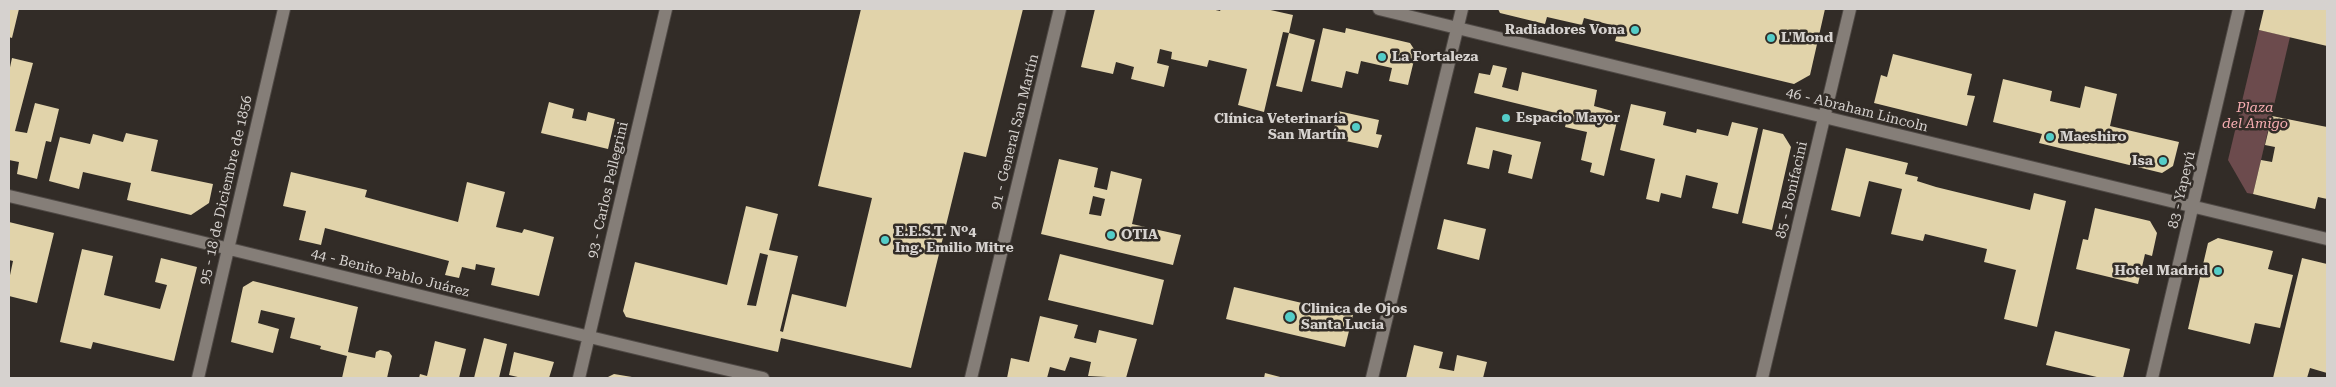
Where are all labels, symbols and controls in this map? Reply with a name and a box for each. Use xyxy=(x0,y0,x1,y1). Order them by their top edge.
place label: Radiadores Vona xyxy=(1505,22,1625,38)
marker: Radiadores Vona xyxy=(1629,24,1641,36)
place label: L'Mond xyxy=(1781,30,1833,46)
marker: L'Mond xyxy=(1765,32,1777,44)
place label: La Fortaleza xyxy=(1392,49,1478,65)
marker: La Fortaleza xyxy=(1376,51,1388,63)
street label: 91 - General San Martín xyxy=(987,52,1043,212)
street label: 46 - Abraham Lincoln xyxy=(1784,84,1930,136)
street label: 95 - 18 de Diciembre de 1856 xyxy=(196,94,256,286)
park label: Plaza del Amigo xyxy=(2222,100,2288,132)
place label: Espacio Mayor xyxy=(1516,110,1620,126)
place label: Clínica Veterinaría San Martín xyxy=(1214,111,1346,144)
marker: Espacio Mayor xyxy=(1500,112,1512,124)
street label: 93 - Carlos Pellegrini xyxy=(584,120,632,260)
marker: Clínica Veterinaría San Martín xyxy=(1350,121,1362,133)
place label: Maeshiro xyxy=(2060,129,2126,145)
marker: Maeshiro xyxy=(2044,131,2056,143)
street label: 85 - Bonifacini xyxy=(1773,140,1811,240)
street label: 83 - Yapeyú xyxy=(2165,150,2199,230)
place label: Isa xyxy=(2132,153,2153,169)
marker: Isa xyxy=(2157,155,2169,167)
place label: E.E.S.T. Nº4 Ing. Emilio Mitre xyxy=(895,224,1014,256)
place label: OTIA xyxy=(1121,227,1158,243)
marker: OTIA xyxy=(1105,229,1117,241)
marker: E.E.S.T. Nº4 Ing. Emilio Mitre xyxy=(879,234,891,246)
street label: 44 - Benito Pablo Juárez xyxy=(309,245,471,301)
place label: Hotel Madrid xyxy=(2114,263,2208,279)
marker: Hotel Madrid xyxy=(2212,265,2224,277)
place label: Clinica de Ojos Santa Lucia xyxy=(1301,301,1407,334)
marker: Clinica de Ojos Santa Lucia xyxy=(1283,310,1297,324)

